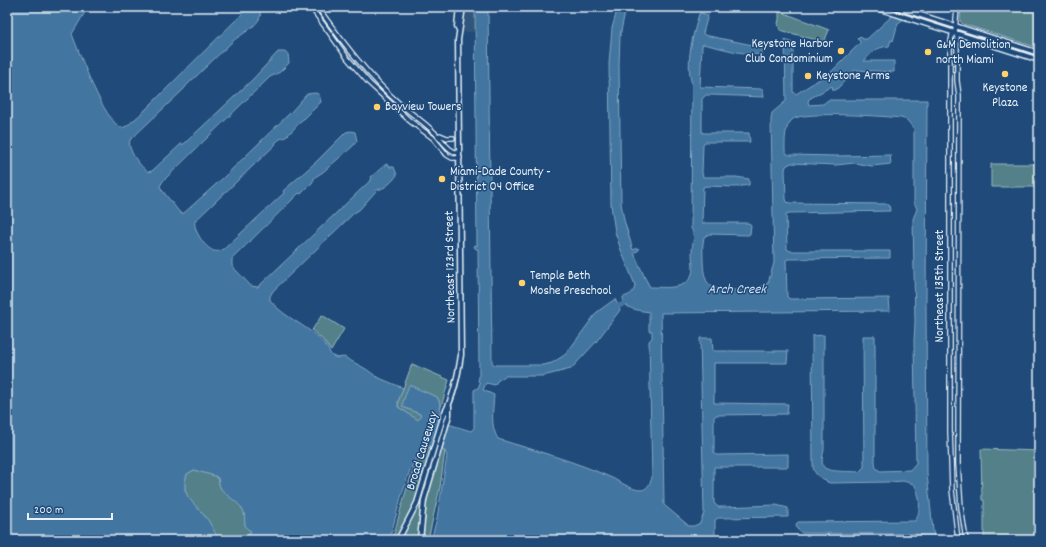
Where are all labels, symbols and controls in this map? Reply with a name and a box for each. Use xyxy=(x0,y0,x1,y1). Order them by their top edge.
place label: Keystone Harbor Club Condominium xyxy=(745,35,833,69)
place label: G&M Demolition north Miami xyxy=(936,36,1010,70)
marker: Keystone Harbor Club Condominium xyxy=(836,46,846,56)
marker: G&M Demolition north Miami xyxy=(923,47,933,57)
place label: Keystone Arms xyxy=(816,67,890,86)
marker: Keystone Plaza xyxy=(1000,69,1010,79)
marker: Keystone Arms xyxy=(803,71,813,81)
place label: Keystone Plaza xyxy=(983,79,1028,113)
place label: Bayview Towers xyxy=(385,98,462,117)
marker: Bayview Towers xyxy=(372,102,382,112)
place label: Miami-Dade County - District 04 Office xyxy=(450,163,551,197)
marker: Miami-Dade County - District 04 Office xyxy=(437,174,447,184)
street label: Northeast 123rd Street xyxy=(441,210,461,323)
street label: Northeast 135th Street xyxy=(931,229,950,342)
place label: Temple Beth Moshe Preschool xyxy=(530,267,611,301)
marker: Temple Beth Moshe Preschool xyxy=(517,278,527,288)
water label: Arch Creek xyxy=(708,280,767,300)
street label: Broad Causeway xyxy=(402,409,444,493)
scale bar xyxy=(28,495,112,521)
text: 200 m xyxy=(34,502,63,519)

